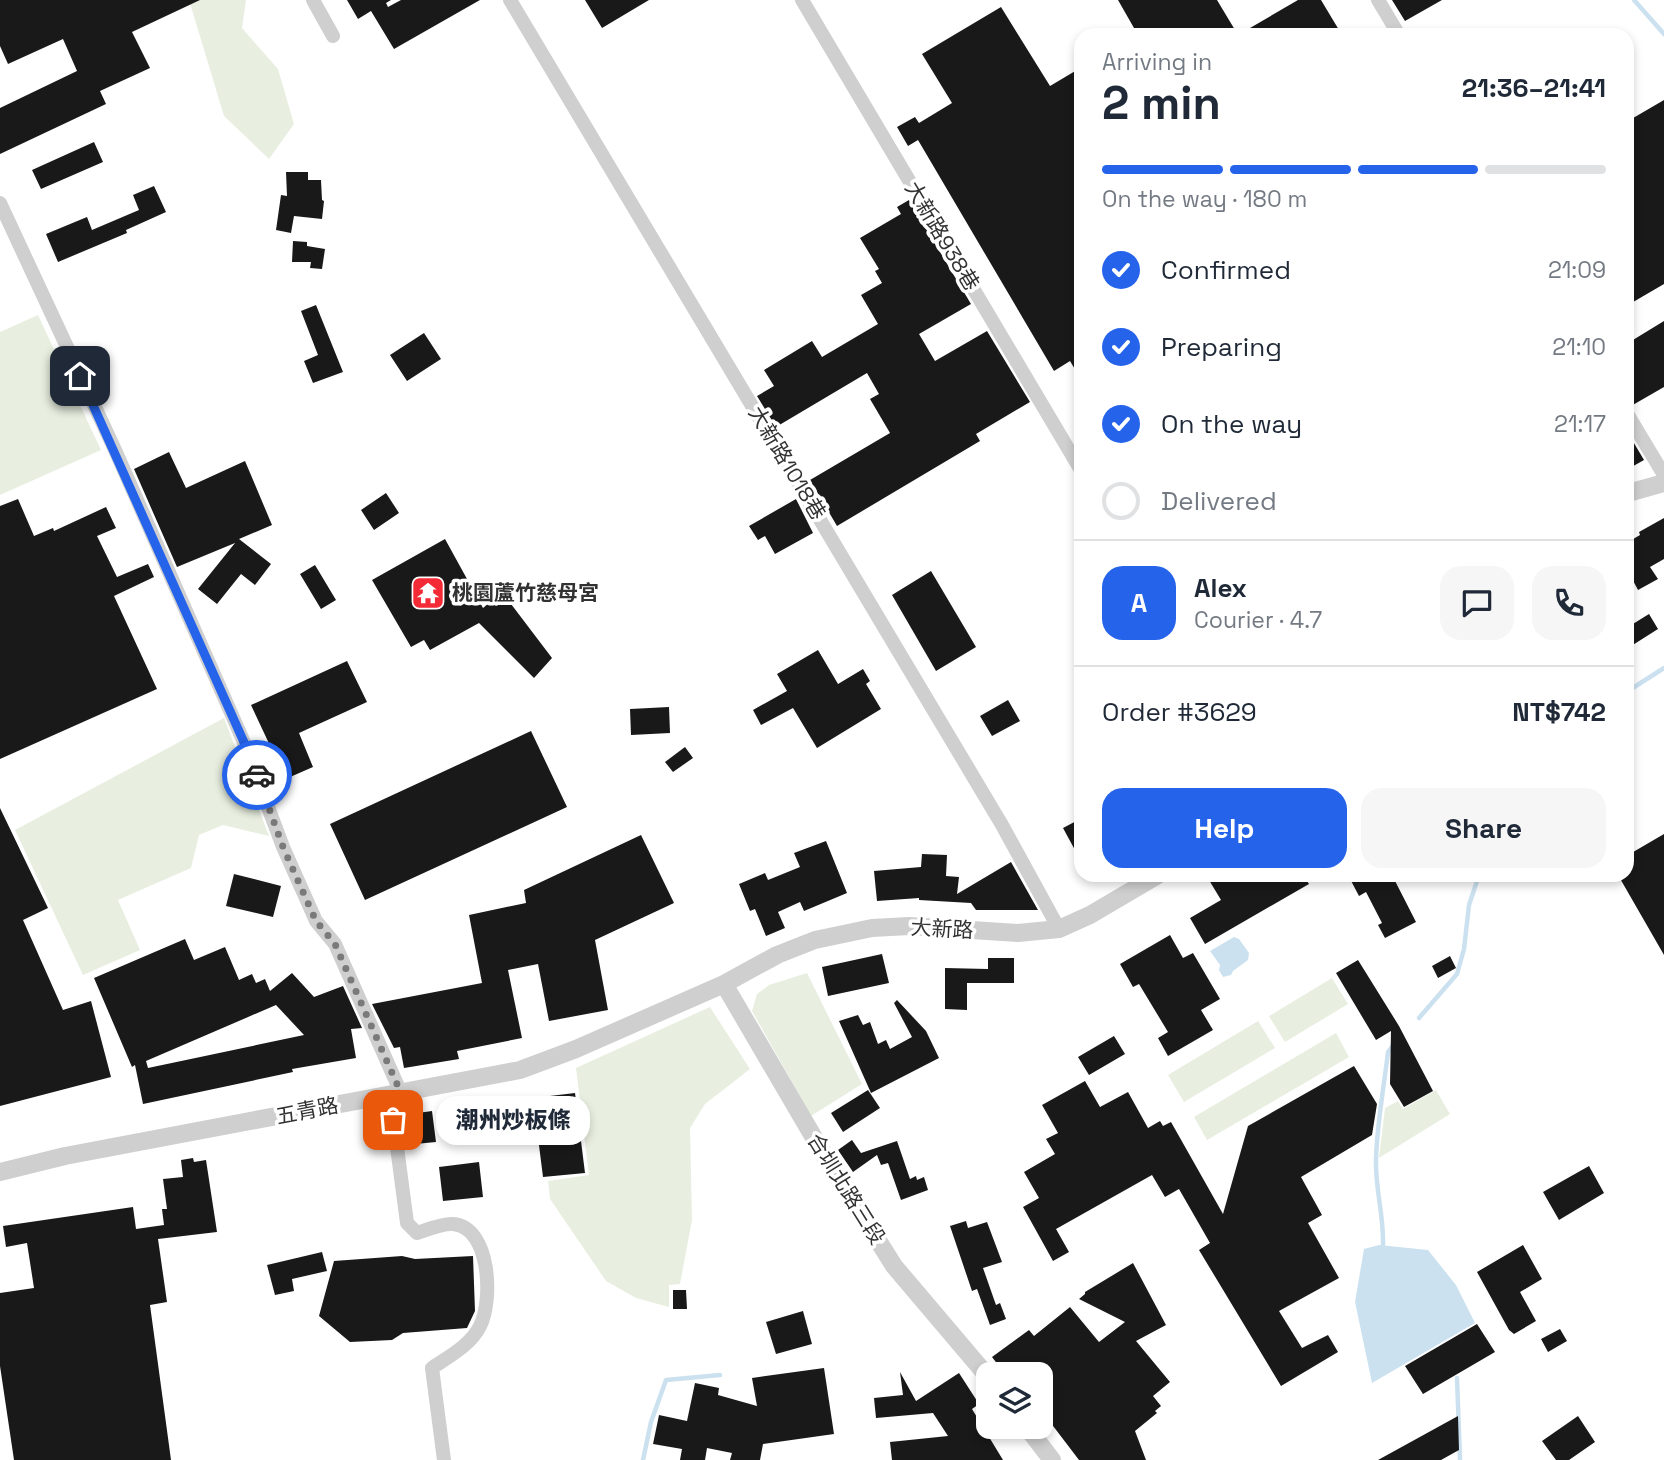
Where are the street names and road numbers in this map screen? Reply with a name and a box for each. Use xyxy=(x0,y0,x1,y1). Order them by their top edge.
street label: 大新路938巷 xyxy=(899,176,986,295)
street label: 大新路1018巷 xyxy=(743,401,832,525)
street label: 大新路 xyxy=(910,913,974,944)
street label: 五青路 xyxy=(273,1091,340,1130)
street label: 合圳北路三段 xyxy=(802,1128,891,1249)

